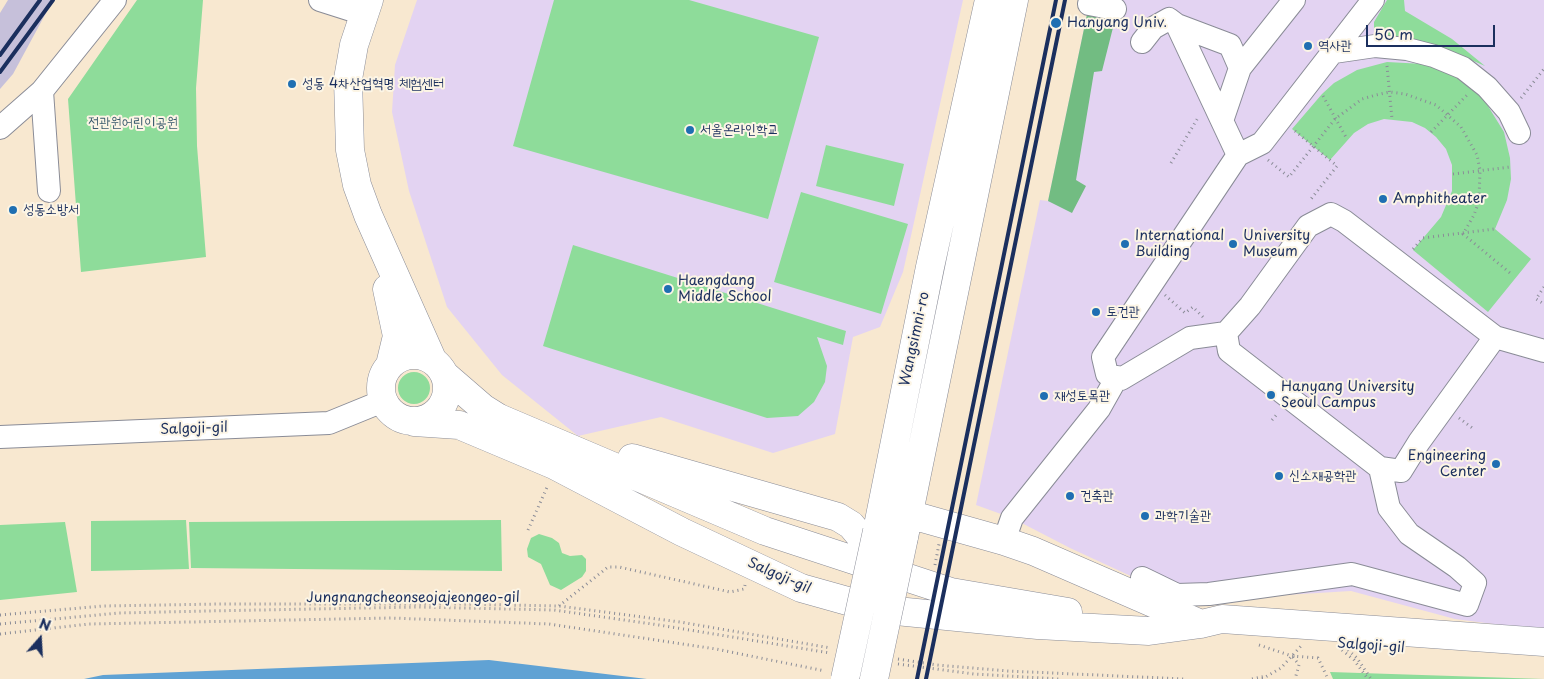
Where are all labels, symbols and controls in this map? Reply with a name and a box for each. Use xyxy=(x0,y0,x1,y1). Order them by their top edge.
place label: Hanyang Univ. xyxy=(1067,15,1167,31)
scale bar xyxy=(1369,15,1498,47)
marker: Hanyang Univ. xyxy=(1049,16,1063,30)
text: 50 m xyxy=(1374,22,1413,45)
place label: 역사관 xyxy=(1318,38,1352,54)
marker: 역사관 xyxy=(1302,40,1314,52)
place label: 성동 4차산업혁명 체험센터 xyxy=(302,76,444,92)
marker: 성동 4차산업혁명 체험센터 xyxy=(286,78,298,90)
park label: 전관원어린이공원 xyxy=(88,115,178,131)
place label: 서울온라인학교 xyxy=(700,122,779,138)
marker: 서울온라인학교 xyxy=(684,124,696,136)
place label: Amphitheater xyxy=(1393,191,1487,207)
marker: Amphitheater xyxy=(1377,193,1389,205)
place label: 성동소방서 xyxy=(23,202,79,218)
marker: 성동소방서 xyxy=(7,204,19,216)
place label: International Building xyxy=(1135,228,1224,260)
place label: University Museum xyxy=(1243,228,1310,260)
marker: International Building xyxy=(1119,238,1131,250)
marker: University Museum xyxy=(1227,238,1239,250)
place label: Haengdang Middle School xyxy=(678,273,771,306)
marker: Haengdang Middle School xyxy=(662,283,674,295)
street label: Wangsimni-ro xyxy=(897,290,933,388)
place label: 토건관 xyxy=(1106,304,1140,320)
marker: 토건관 xyxy=(1090,306,1102,318)
place label: Hanyang University Seoul Campus xyxy=(1281,379,1415,412)
place label: 재성토목관 xyxy=(1054,388,1110,404)
marker: Hanyang University Seoul Campus xyxy=(1265,389,1277,401)
marker: 재성토목관 xyxy=(1038,390,1050,402)
street label: Salgoji-gil xyxy=(160,419,228,439)
place label: Engineering Center xyxy=(1408,448,1486,481)
marker: Engineering Center xyxy=(1490,458,1502,470)
place label: 신소재공학관 xyxy=(1289,468,1357,484)
marker: 신소재공학관 xyxy=(1273,470,1285,482)
place label: 건축관 xyxy=(1080,488,1114,504)
marker: 건축관 xyxy=(1064,490,1076,502)
place label: 과학기술관 xyxy=(1155,508,1211,524)
marker: 과학기술관 xyxy=(1139,510,1151,522)
street label: Salgoji-gil xyxy=(745,555,813,597)
street label: Jungnangcheonseojajeongeo-gil xyxy=(306,590,520,606)
text: N xyxy=(36,613,54,636)
north arrow xyxy=(15,614,65,664)
street label: Salgoji-gil xyxy=(1337,635,1405,657)

